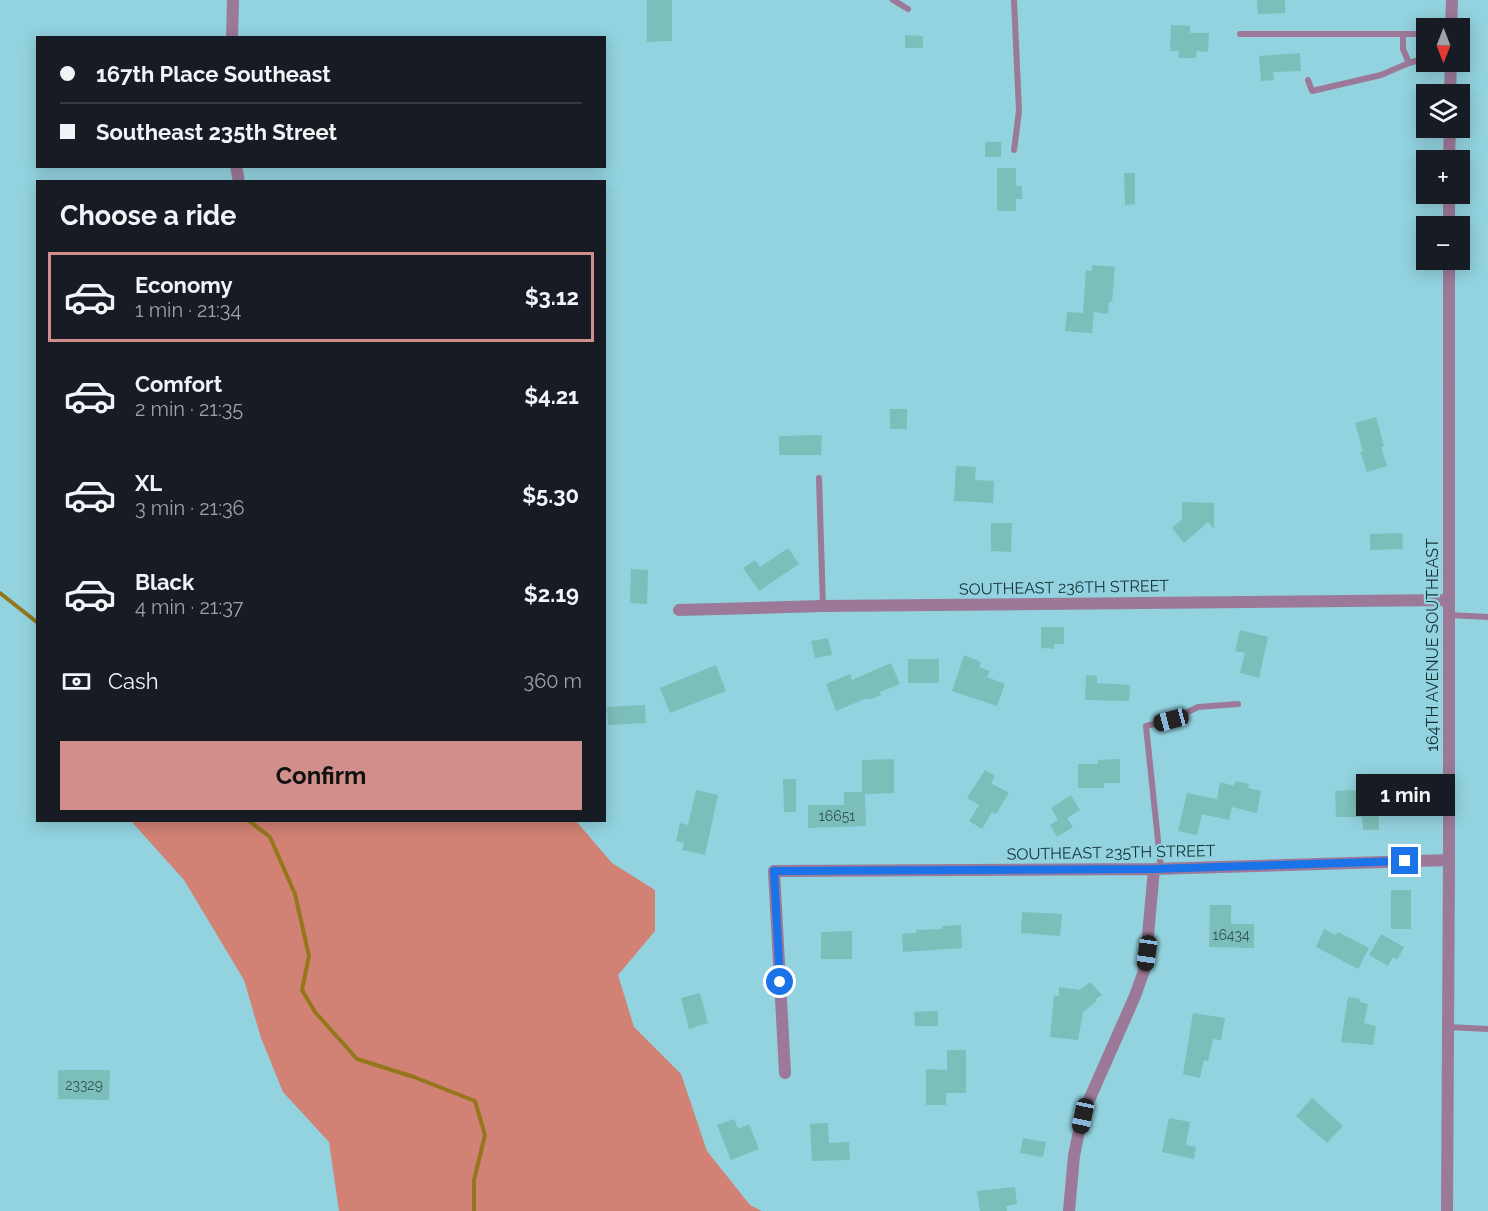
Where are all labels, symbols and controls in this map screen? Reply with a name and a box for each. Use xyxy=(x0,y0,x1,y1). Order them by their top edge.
north arrow xyxy=(1416,18,1470,72)
map controls xyxy=(1416,18,1470,270)
text: 167th Place Southeast xyxy=(96,61,331,87)
button: layers xyxy=(1416,84,1470,138)
text: Southeast 235th Street xyxy=(96,119,337,145)
button: + xyxy=(1416,150,1470,204)
text: Choose a ride xyxy=(60,200,236,231)
button: − xyxy=(1416,216,1470,270)
icon: car xyxy=(63,270,117,324)
text: Economy xyxy=(135,272,233,298)
text: $3.12 xyxy=(525,284,579,310)
text: 1 min · 21:34 xyxy=(135,298,241,322)
icon: car xyxy=(63,369,117,423)
text: Comfort xyxy=(135,371,222,397)
text: $4.21 xyxy=(524,383,579,409)
text: 2 min · 21:35 xyxy=(135,397,243,421)
icon: car xyxy=(63,468,117,522)
text: XL xyxy=(135,470,162,496)
text: $5.30 xyxy=(522,482,579,508)
text: 3 min · 21:36 xyxy=(135,496,245,520)
street label: 164TH AVENUE SOUTHEAST xyxy=(1423,538,1442,752)
icon: car xyxy=(63,567,117,621)
text: Black xyxy=(135,569,194,595)
street label: SOUTHEAST 236TH STREET xyxy=(959,576,1169,599)
text: $2.19 xyxy=(524,581,579,607)
text: 4 min · 21:37 xyxy=(135,595,243,619)
icon: cash xyxy=(60,665,93,698)
text: Cash xyxy=(108,668,159,694)
text: 360 m xyxy=(524,669,582,693)
car xyxy=(1151,707,1191,733)
button: Confirm xyxy=(60,741,582,810)
callout: 1 min xyxy=(1356,774,1454,816)
text: 1 min xyxy=(1380,783,1431,807)
house number: 16651 xyxy=(819,808,855,824)
street label: SOUTHEAST 235TH STREET xyxy=(1006,841,1216,864)
route end xyxy=(1391,847,1418,874)
house number: 16434 xyxy=(1212,927,1250,943)
car xyxy=(1136,934,1158,972)
route start xyxy=(766,968,793,995)
house number: 23329 xyxy=(65,1077,103,1093)
car xyxy=(1070,1097,1096,1135)

